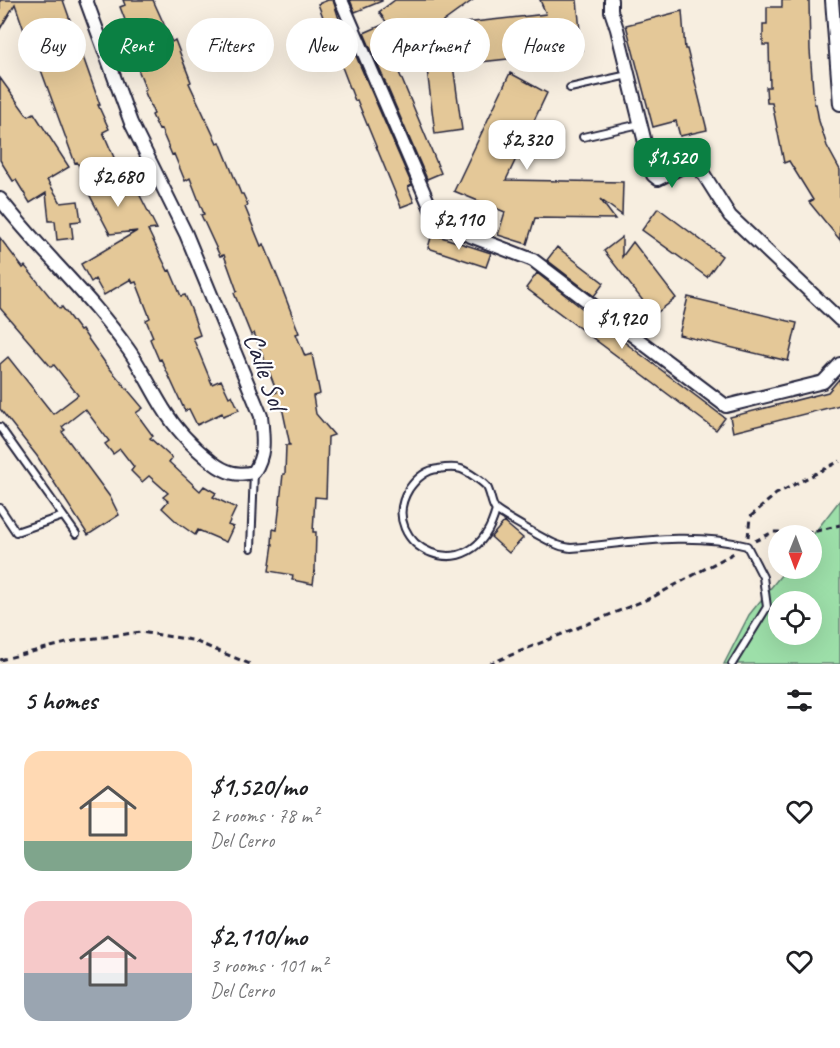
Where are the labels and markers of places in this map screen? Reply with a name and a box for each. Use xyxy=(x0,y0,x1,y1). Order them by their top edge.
pin: $2,320 xyxy=(478,120,576,171)
pin: $1,520 xyxy=(623,138,721,189)
pin: $2,680 xyxy=(69,157,167,208)
pin: $2,110 xyxy=(410,200,508,251)
pin: $1,920 xyxy=(573,299,671,350)

